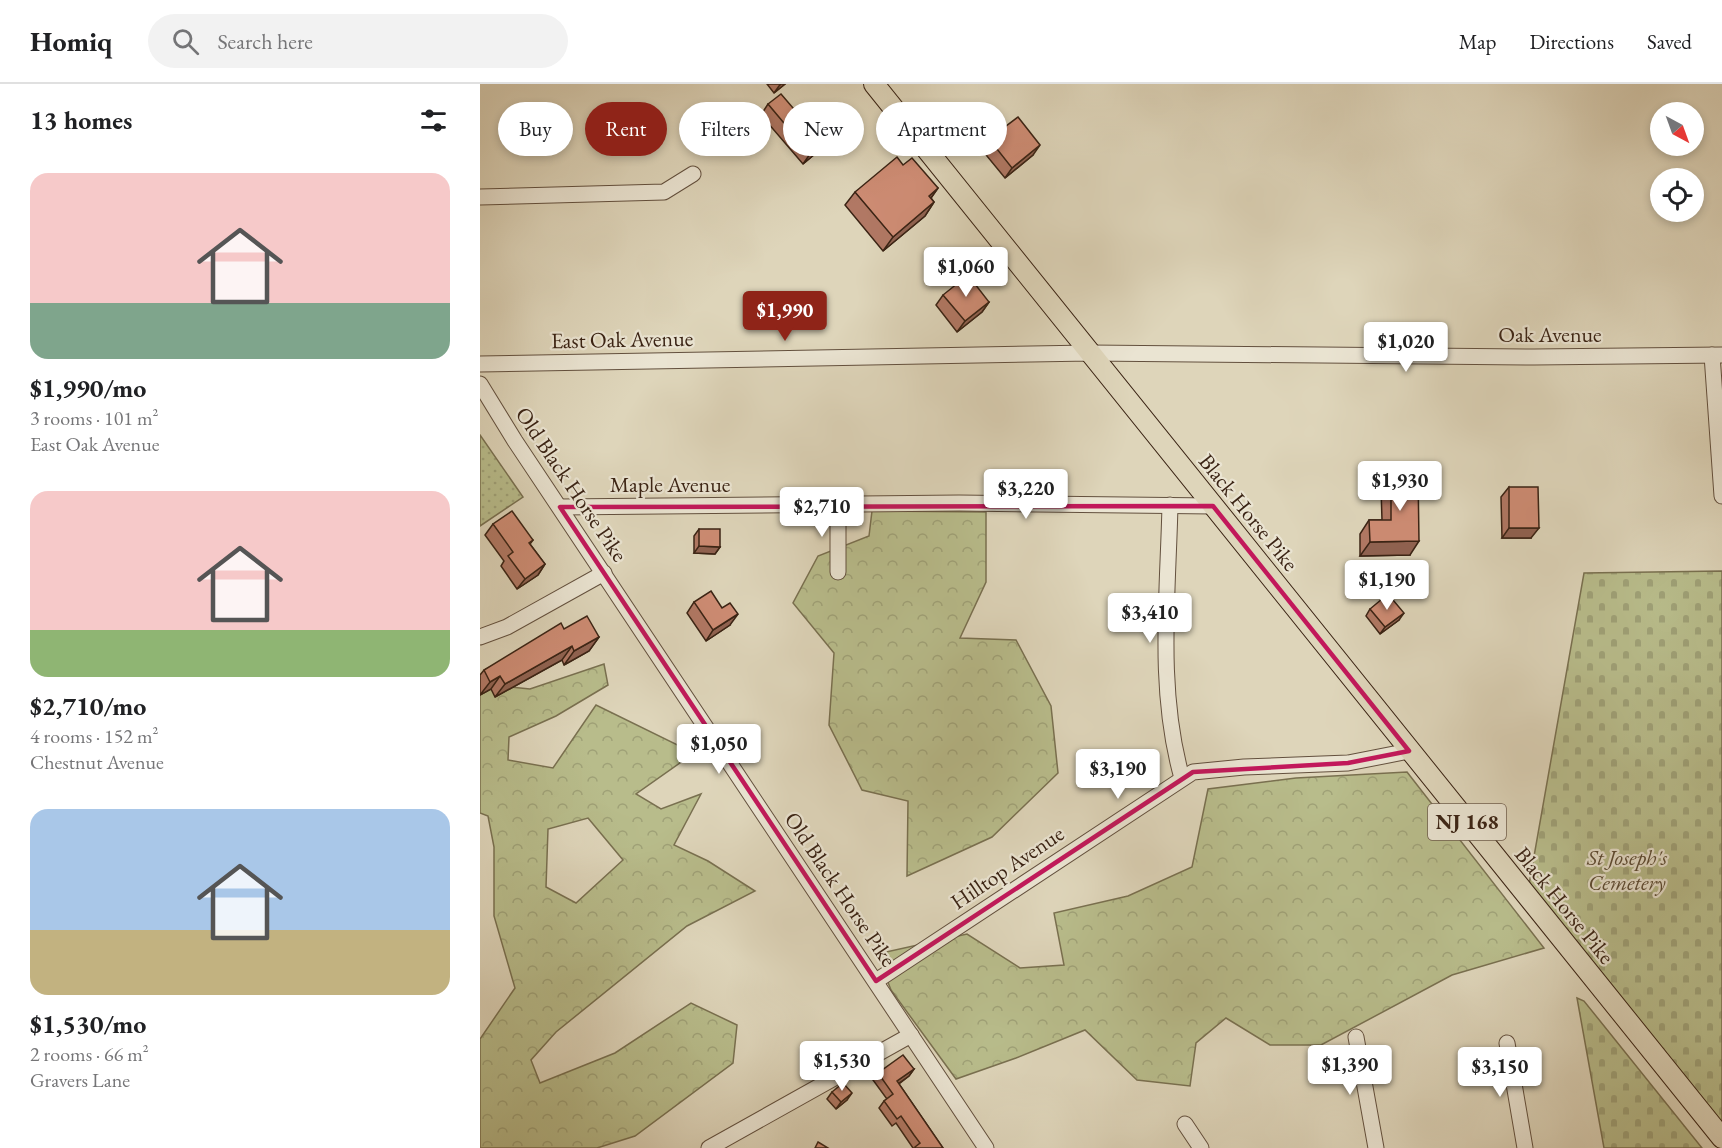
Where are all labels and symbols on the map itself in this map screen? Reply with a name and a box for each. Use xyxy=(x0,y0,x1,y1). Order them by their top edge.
north arrow xyxy=(1650,102,1704,156)
pin: $1,060 xyxy=(917,247,1015,298)
pin: $1,990 xyxy=(736,291,834,342)
street label: Oak Avenue xyxy=(1498,320,1602,349)
pin: $1,020 xyxy=(1357,322,1455,373)
street label: East Oak Avenue xyxy=(551,324,694,355)
street label: Old Black Horse Pike xyxy=(509,401,634,568)
street label: Black Horse Pike xyxy=(1192,448,1305,577)
pin: $1,930 xyxy=(1351,461,1449,512)
pin: $3,220 xyxy=(977,469,1075,520)
street label: Maple Avenue xyxy=(610,470,731,499)
pin: $2,710 xyxy=(773,487,871,538)
pin: $1,190 xyxy=(1338,560,1436,611)
pin: $3,410 xyxy=(1101,593,1199,644)
pin: $1,050 xyxy=(670,724,768,775)
pin: $3,190 xyxy=(1069,749,1167,800)
road number: NJ 168 xyxy=(1428,804,1506,840)
street label: Old Black Horse Pike xyxy=(778,806,903,973)
street label: Hilltop Avenue xyxy=(945,819,1070,916)
street label: Black Horse Pike xyxy=(1508,841,1621,970)
park label: St Joseph's Cemetery xyxy=(1586,843,1668,897)
pin: $1,530 xyxy=(793,1041,891,1092)
pin: $1,390 xyxy=(1301,1045,1399,1096)
pin: $3,150 xyxy=(1451,1047,1549,1098)

